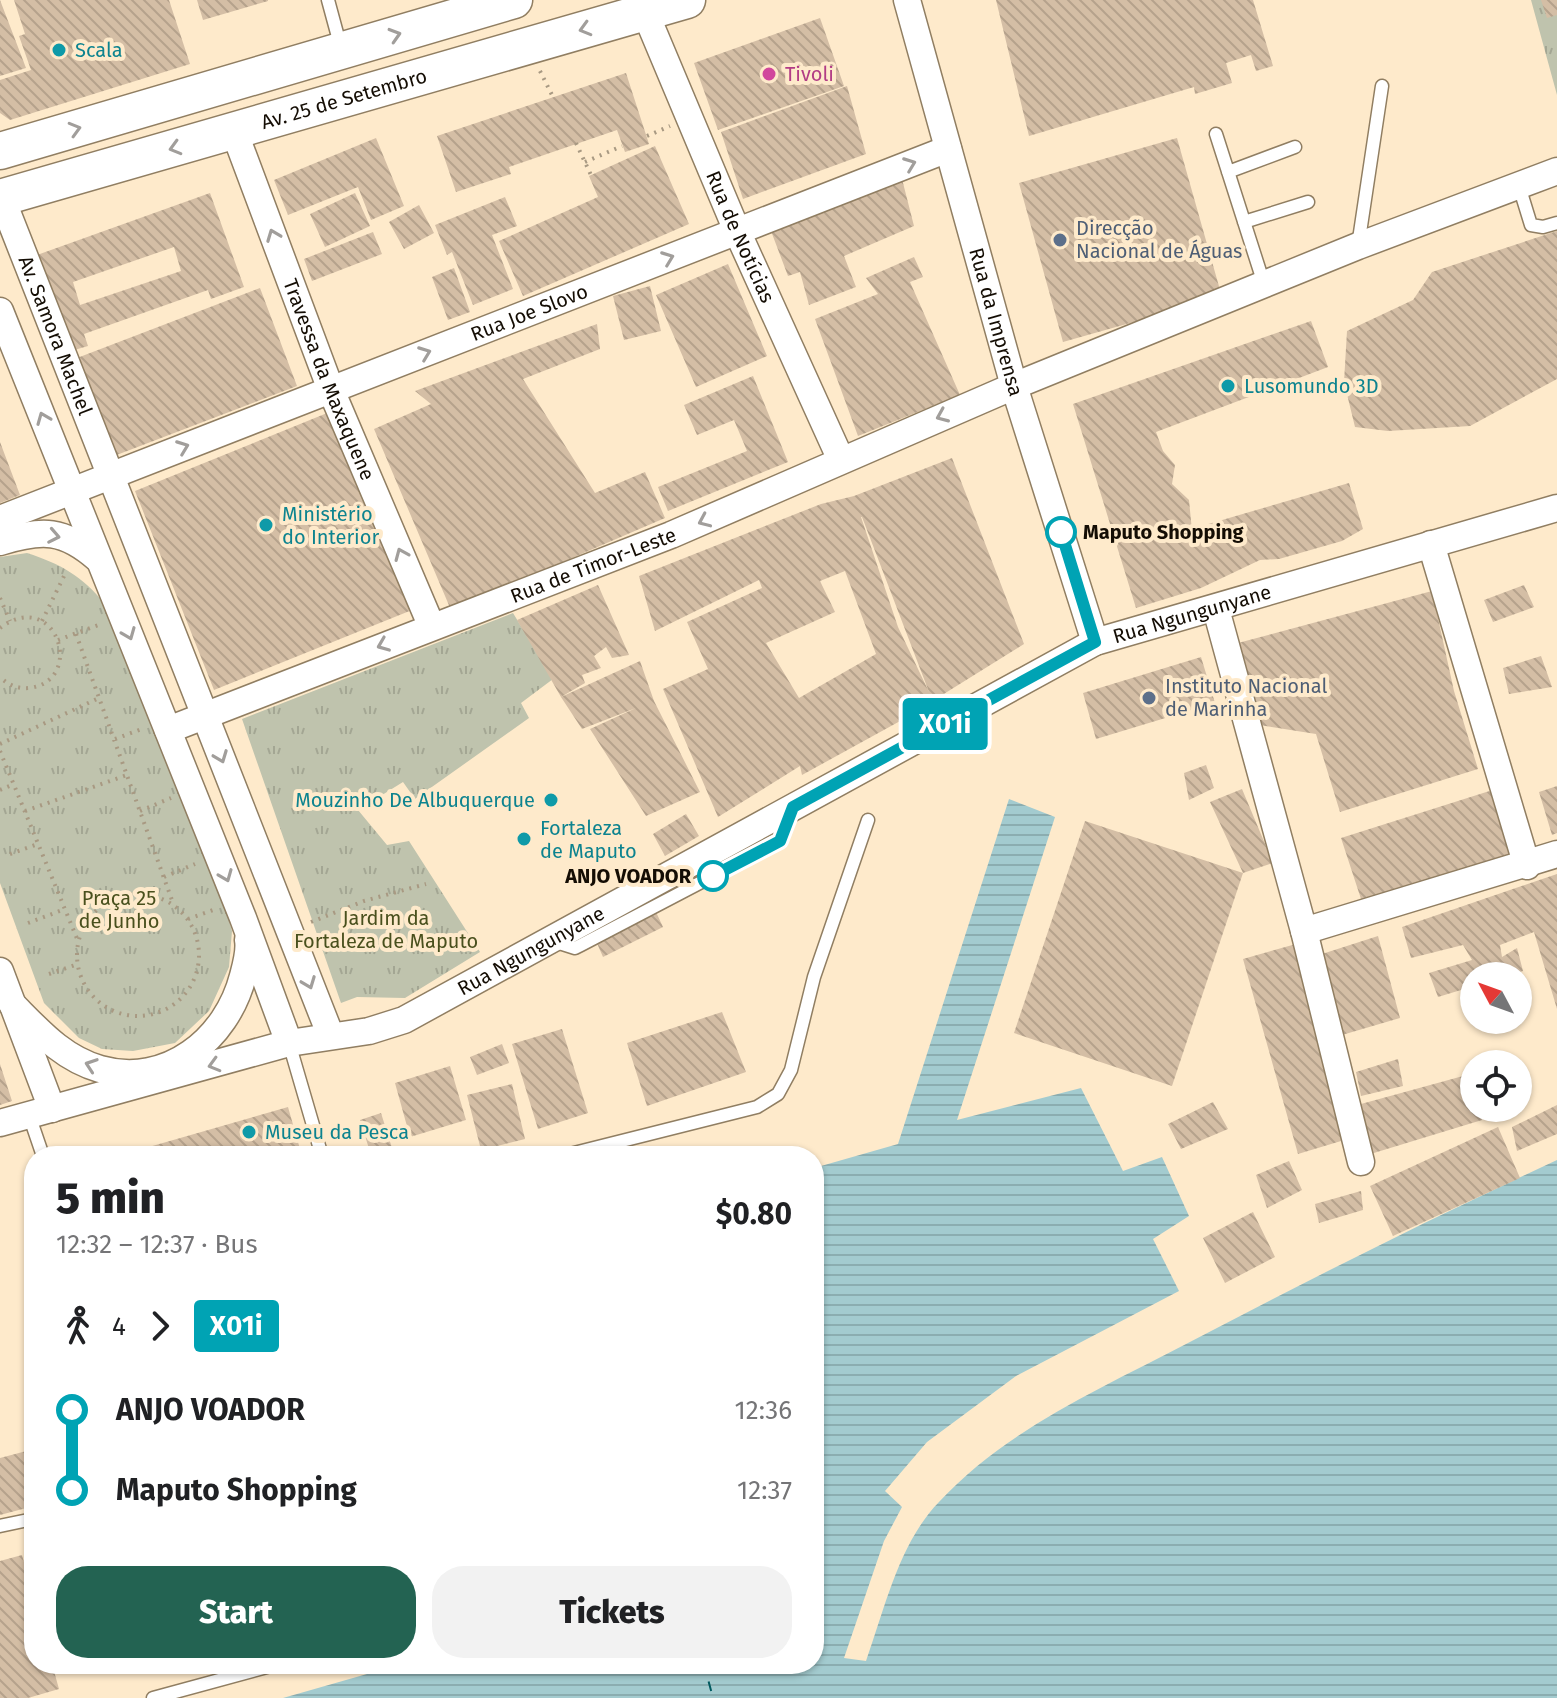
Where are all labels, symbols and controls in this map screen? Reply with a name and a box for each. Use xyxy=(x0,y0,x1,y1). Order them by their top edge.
one-way arrow xyxy=(578,20,592,37)
one-way arrow xyxy=(388,28,401,44)
place label: Scala xyxy=(75,38,123,62)
marker: Scala xyxy=(50,41,68,59)
place label: Tivoli xyxy=(785,62,834,86)
street label: Av. 25 de Setembro xyxy=(258,64,430,134)
marker: Tivoli xyxy=(760,65,778,83)
one-way arrow xyxy=(67,121,81,138)
one-way arrow xyxy=(168,139,182,155)
one-way arrow xyxy=(902,157,916,174)
street label: Rua de Notícias xyxy=(701,167,780,306)
place label: Direcção Nacional de Águas xyxy=(1076,216,1242,263)
one-way arrow xyxy=(266,228,283,242)
marker: Direcção Nacional de Águas xyxy=(1051,231,1069,249)
street label: Rua da Imprensa xyxy=(964,245,1028,399)
one-way arrow xyxy=(660,251,674,268)
street label: Av. Samora Machel xyxy=(14,252,98,419)
street label: Travessa da Maxaquene xyxy=(278,275,380,484)
street label: Rua Joe Slovo xyxy=(467,279,591,346)
one-way arrow xyxy=(417,346,431,363)
place label: Lusomundo 3D xyxy=(1244,374,1379,398)
marker: Lusomundo 3D xyxy=(1219,377,1237,395)
one-way arrow xyxy=(936,407,950,423)
one-way arrow xyxy=(36,412,53,426)
one-way arrow xyxy=(175,440,189,457)
place label: Ministério do Interior xyxy=(282,502,379,549)
one-way arrow xyxy=(698,511,712,527)
marker: Ministério do Interior xyxy=(257,516,275,534)
marker: Maputo Shopping xyxy=(1046,517,1076,547)
place label: Maputo Shopping xyxy=(1083,520,1245,544)
street label: Rua de Timor-Leste xyxy=(507,522,679,608)
one-way arrow xyxy=(47,526,60,543)
one-way arrow xyxy=(394,548,410,562)
street label: Rua Ngungunyane xyxy=(1110,580,1274,648)
one-way arrow xyxy=(120,626,136,640)
one-way arrow xyxy=(377,635,391,651)
place label: Instituto Nacional de Marinha xyxy=(1165,674,1327,721)
marker: Instituto Nacional de Marinha xyxy=(1140,689,1158,707)
line badge: X01i xyxy=(889,698,1001,750)
text: X01i xyxy=(919,707,971,740)
one-way arrow xyxy=(211,749,228,763)
place label: Mouzinho De Albuquerque xyxy=(295,788,535,812)
marker: Mouzinho De Albuquerque xyxy=(542,791,560,809)
place label: Fortaleza de Maputo xyxy=(540,816,637,863)
marker: Fortaleza de Maputo xyxy=(515,830,533,848)
marker: ANJO VOADOR xyxy=(698,861,728,891)
place label: ANJO VOADOR xyxy=(564,864,692,888)
one-way arrow xyxy=(216,868,233,882)
park label: Praça 25 de Junho xyxy=(78,886,160,933)
street label: Rua Ngungunyane xyxy=(453,901,608,1000)
park label: Jardim da Fortaleza de Maputo xyxy=(294,906,478,953)
north arrow xyxy=(1460,962,1532,1034)
map controls xyxy=(1460,962,1532,1122)
one-way arrow xyxy=(299,975,316,989)
button: locate xyxy=(1460,1050,1532,1122)
one-way arrow xyxy=(208,1055,222,1072)
one-way arrow xyxy=(85,1059,99,1075)
place label: Museu da Pesca xyxy=(265,1120,409,1144)
marker: Museu da Pesca xyxy=(240,1123,258,1141)
text: 5 min xyxy=(56,1172,165,1225)
text: $0.80 xyxy=(716,1196,792,1232)
text: 12:32 – 12:37 · Bus xyxy=(56,1229,258,1260)
icon: walk xyxy=(56,1304,100,1348)
icon: forward xyxy=(138,1304,182,1348)
text: X01i xyxy=(210,1309,263,1342)
text: 4 xyxy=(112,1311,126,1342)
text: ANJO VOADOR xyxy=(116,1392,305,1428)
text: 12:36 xyxy=(735,1395,792,1426)
text: Maputo Shopping xyxy=(116,1472,357,1508)
text: 12:37 xyxy=(737,1475,792,1506)
button: Start xyxy=(56,1566,416,1658)
button: Tickets xyxy=(432,1566,792,1658)

